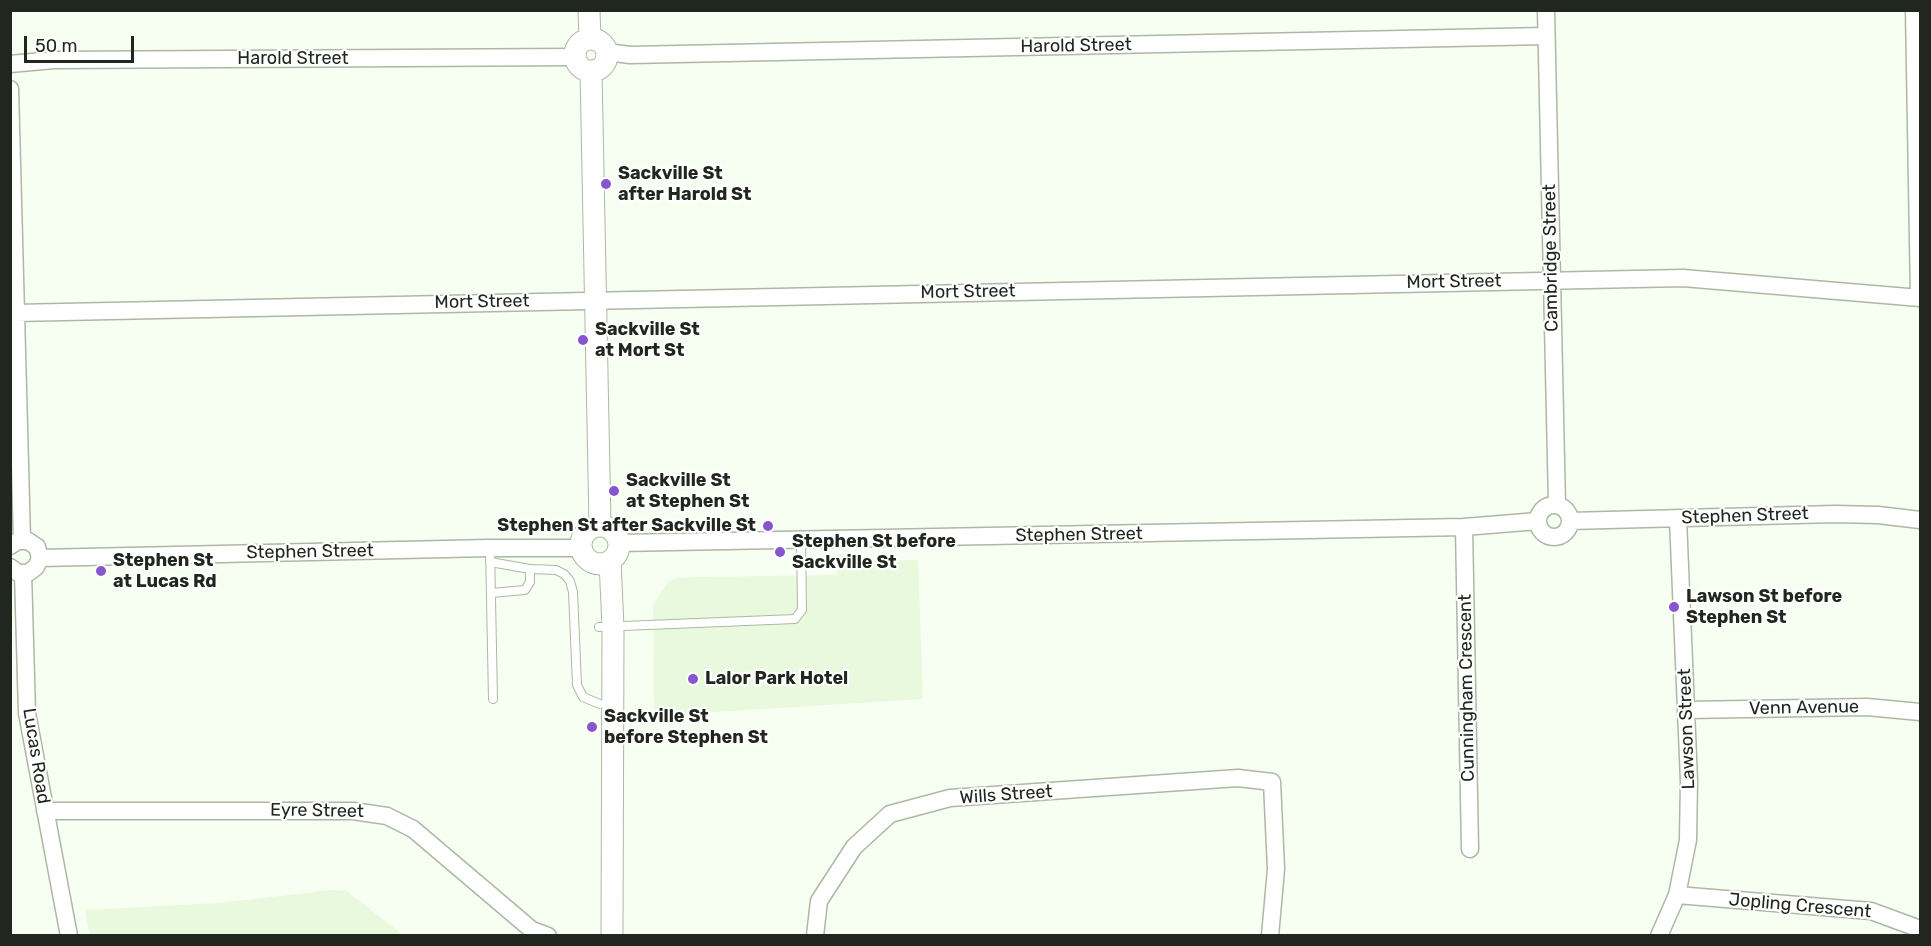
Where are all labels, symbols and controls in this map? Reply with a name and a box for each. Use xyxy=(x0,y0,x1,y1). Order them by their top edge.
scale bar xyxy=(27,24,136,62)
street label: Harold Street xyxy=(1020,34,1132,58)
text: 50 m xyxy=(35,35,78,57)
street label: Harold Street xyxy=(237,48,349,70)
place label: Sackville St after Harold St xyxy=(618,163,751,206)
marker: Sackville St after Harold St xyxy=(599,177,613,191)
street label: Cambridge Street xyxy=(1539,184,1563,332)
street label: Mort Street xyxy=(1406,270,1502,294)
street label: Mort Street xyxy=(920,280,1016,304)
street label: Mort Street xyxy=(434,290,530,314)
place label: Sackville St at Mort St xyxy=(595,319,700,362)
marker: Sackville St at Mort St xyxy=(576,333,590,347)
place label: Sackville St at Stephen St xyxy=(626,470,749,512)
marker: Sackville St at Stephen St xyxy=(607,484,621,498)
street label: Stephen Street xyxy=(1681,503,1809,529)
place label: Stephen St after Sackville St xyxy=(497,515,756,537)
marker: Stephen St after Sackville St xyxy=(761,519,775,533)
street label: Stephen Street xyxy=(1015,523,1143,547)
place label: Stephen St before Sackville St xyxy=(792,531,956,574)
street label: Stephen Street xyxy=(246,540,374,564)
marker: Stephen St before Sackville St xyxy=(773,545,787,559)
place label: Stephen St at Lucas Rd xyxy=(113,550,217,592)
marker: Stephen St at Lucas Rd xyxy=(94,564,108,578)
place label: Lawson St before Stephen St xyxy=(1686,586,1842,628)
street label: Cunningham Crescent xyxy=(1455,594,1479,782)
marker: Lawson St before Stephen St xyxy=(1667,600,1681,614)
place label: Lalor Park Hotel xyxy=(705,668,848,690)
street label: Lawson Street xyxy=(1674,668,1700,790)
marker: Lalor Park Hotel xyxy=(686,672,700,686)
street label: Venn Avenue xyxy=(1749,696,1859,720)
place label: Sackville St before Stephen St xyxy=(604,706,768,748)
street label: Lucas Road xyxy=(18,707,54,805)
marker: Sackville St before Stephen St xyxy=(585,720,599,734)
street label: Wills Street xyxy=(959,781,1053,809)
street label: Eyre Street xyxy=(270,799,364,823)
street label: Jopling Crescent xyxy=(1728,889,1872,923)

